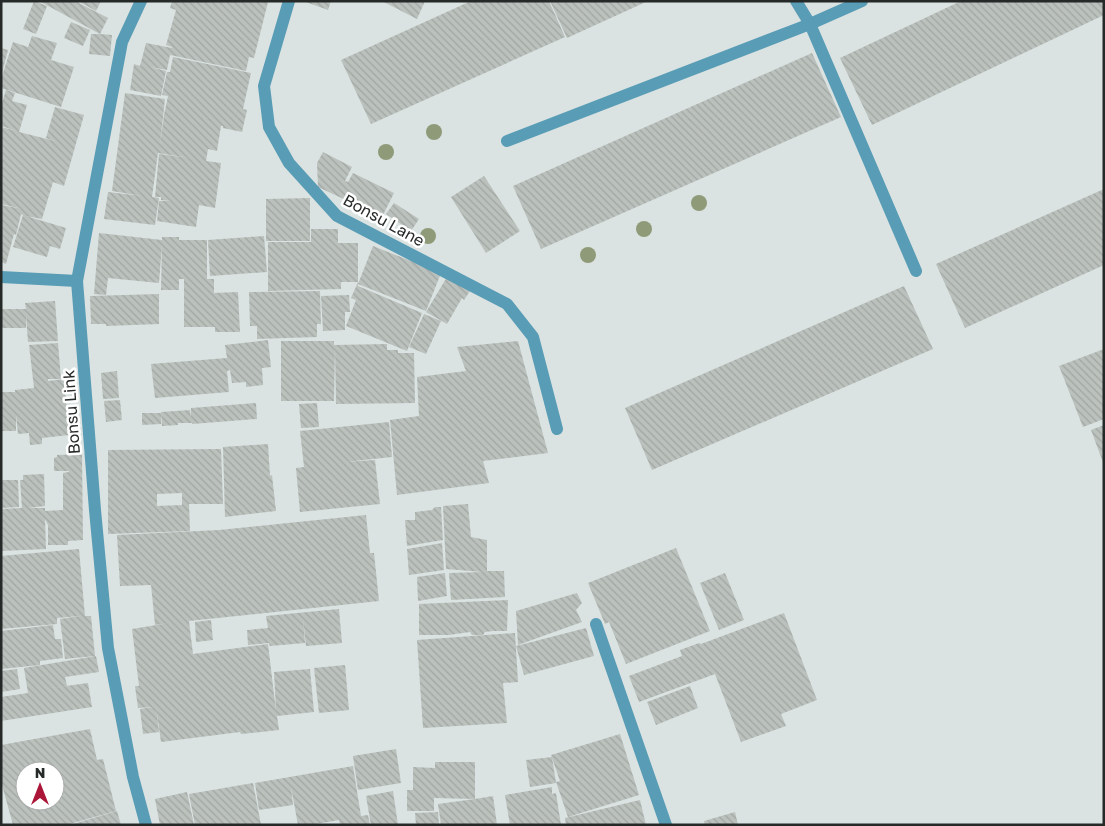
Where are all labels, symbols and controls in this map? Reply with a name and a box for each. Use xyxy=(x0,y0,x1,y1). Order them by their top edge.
street label: Bonsu Lane xyxy=(340,189,428,251)
street label: Bonsu Link xyxy=(58,369,84,455)
north arrow xyxy=(15,761,65,811)
text: N xyxy=(35,764,45,781)

